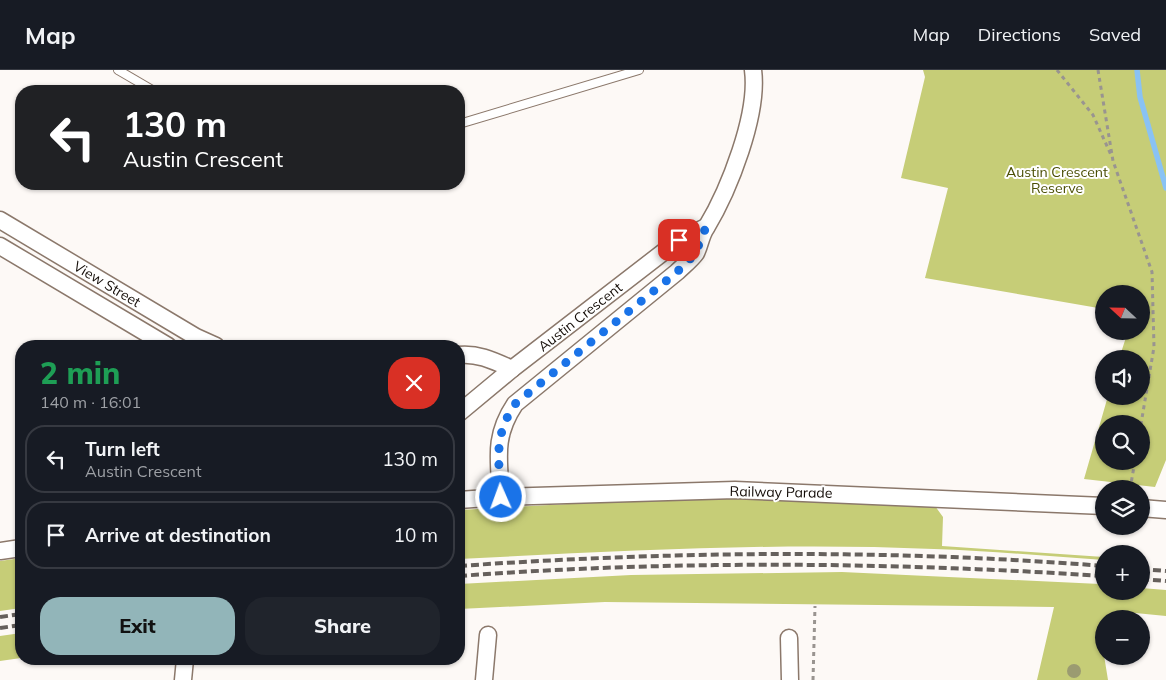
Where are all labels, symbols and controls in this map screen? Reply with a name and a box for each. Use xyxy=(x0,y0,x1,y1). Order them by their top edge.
text: Map xyxy=(25,20,76,50)
text: Map xyxy=(913,23,950,46)
text: Directions xyxy=(978,23,1061,46)
text: Saved xyxy=(1089,23,1141,46)
text: 130 m xyxy=(123,102,227,146)
icon: left xyxy=(40,105,105,170)
text: Austin Crescent xyxy=(123,145,283,173)
park label: Austin Crescent Reserve xyxy=(1006,163,1108,197)
pin xyxy=(658,219,700,261)
icon: arrive xyxy=(665,226,693,254)
street label: View Street xyxy=(70,257,144,311)
street label: Austin Crescent xyxy=(534,278,626,355)
north arrow xyxy=(1095,285,1150,340)
map controls xyxy=(1095,285,1150,665)
button: sound xyxy=(1095,350,1150,405)
text: 2 min xyxy=(40,354,120,392)
button: close xyxy=(388,357,440,409)
text: 140 m · 16:01 xyxy=(40,392,141,412)
button: search xyxy=(1095,415,1150,470)
text: Turn left xyxy=(85,437,160,461)
icon: left xyxy=(42,445,70,473)
text: 130 m xyxy=(382,447,438,471)
text: Austin Crescent xyxy=(85,461,202,481)
position arrow xyxy=(474,470,526,522)
button: layers xyxy=(1095,480,1150,535)
street label: Railway Parade xyxy=(729,482,833,502)
icon: arrive xyxy=(42,521,70,549)
text: Arrive at destination xyxy=(85,523,271,547)
text: 10 m xyxy=(394,523,438,547)
button: + xyxy=(1095,545,1150,600)
button: Exit xyxy=(40,597,235,655)
button: Share xyxy=(245,597,440,655)
button: − xyxy=(1095,610,1150,665)

